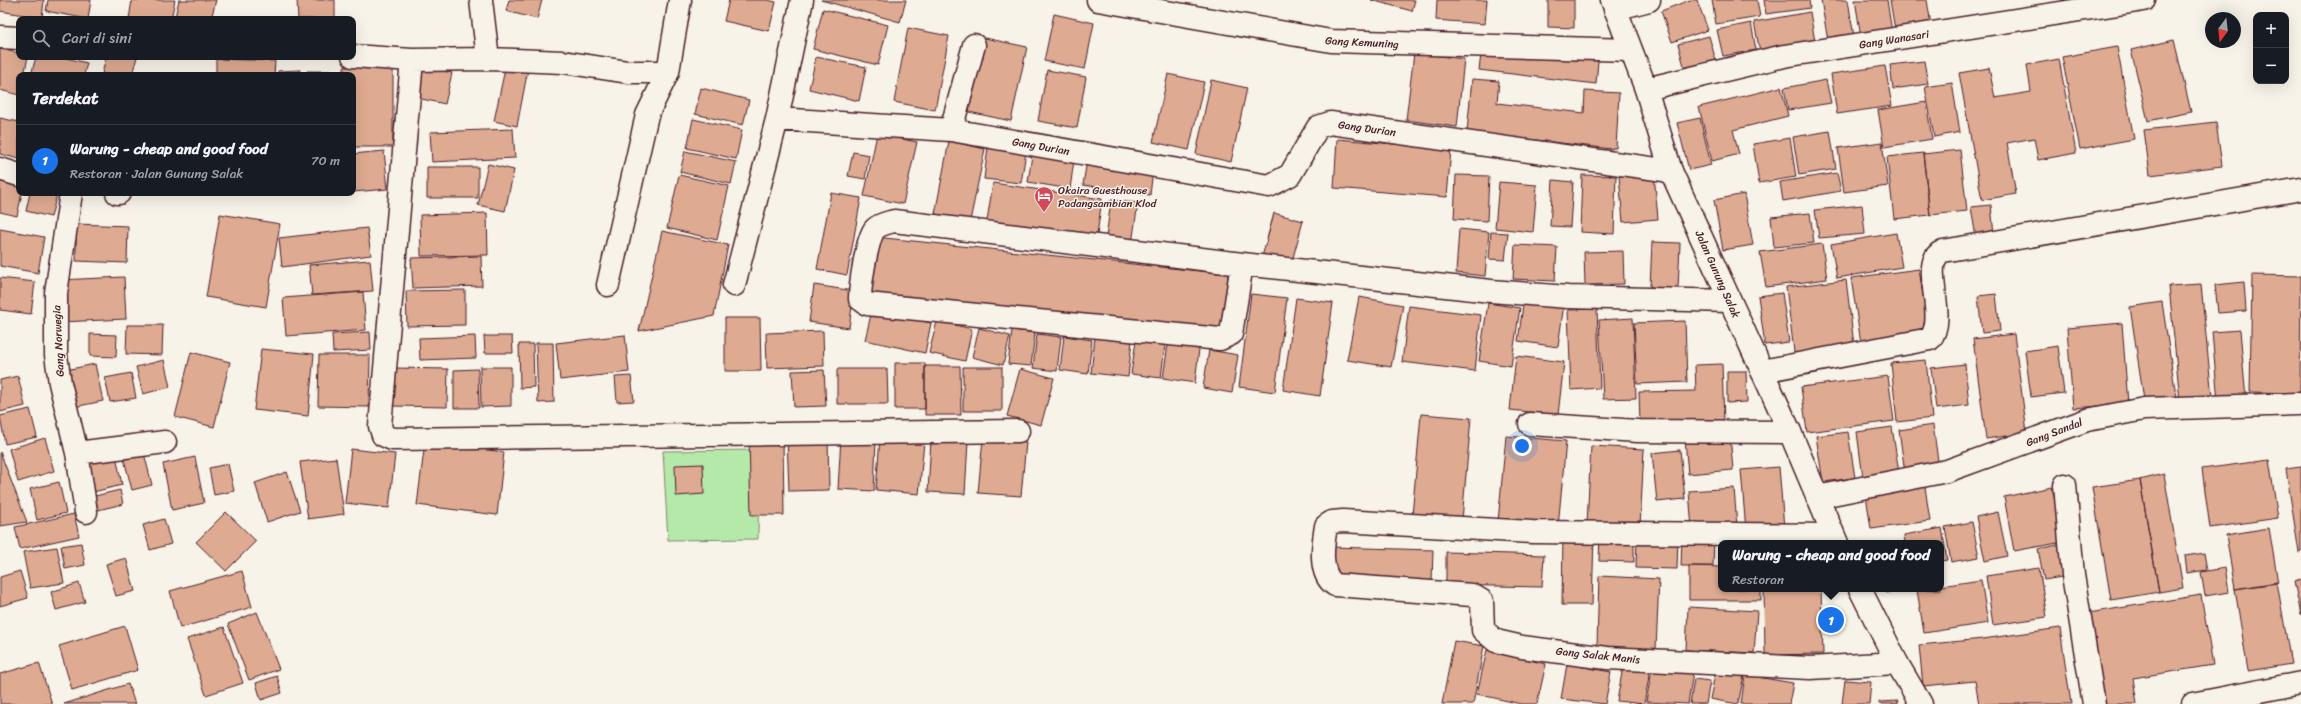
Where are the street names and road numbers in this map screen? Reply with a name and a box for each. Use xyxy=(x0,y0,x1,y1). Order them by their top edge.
street label: Gang Wanasari xyxy=(1858,24,1931,54)
street label: Gang Kemuning xyxy=(1325,31,1400,54)
street label: Gang Durian xyxy=(1337,115,1397,142)
street label: Gang Durian xyxy=(1011,132,1071,161)
street label: Jalan Gunung Salak xyxy=(1689,226,1745,321)
street label: Gang Norwegia xyxy=(47,304,70,377)
street label: Gang Sandal xyxy=(2023,413,2086,452)
street label: Gang Salak Manis xyxy=(1555,642,1641,669)

